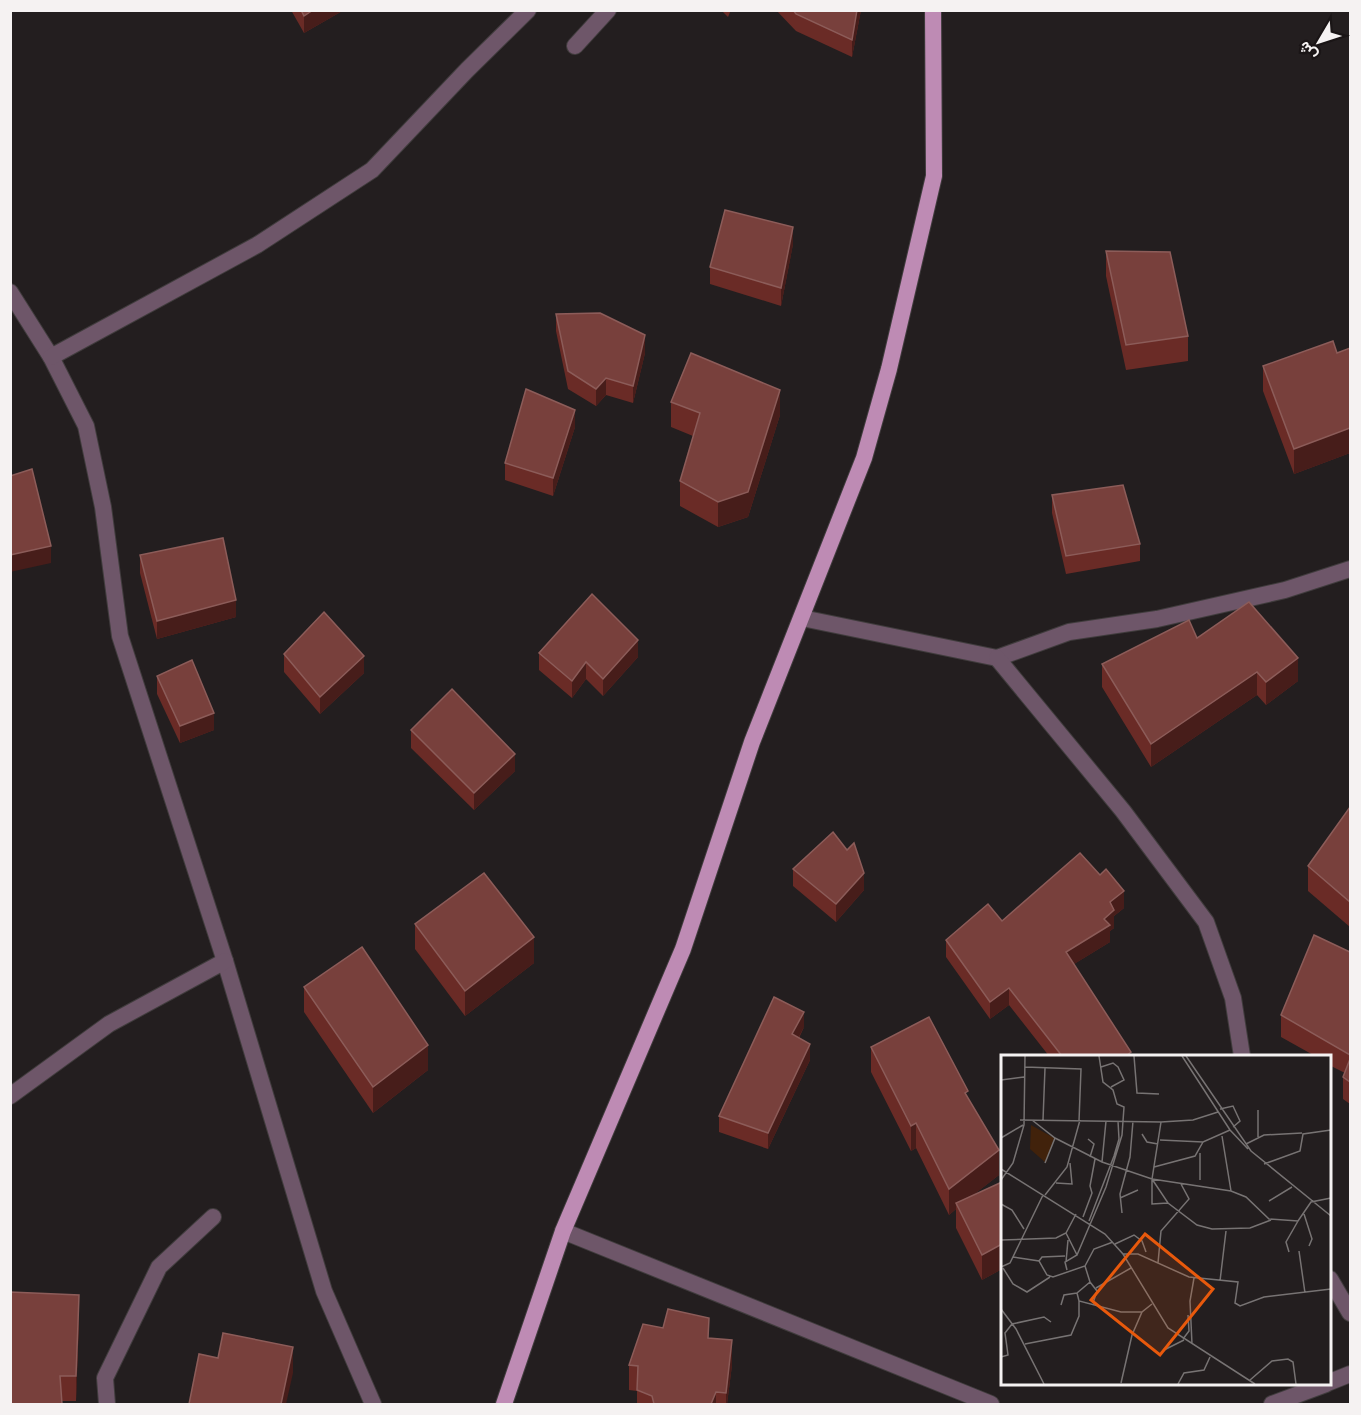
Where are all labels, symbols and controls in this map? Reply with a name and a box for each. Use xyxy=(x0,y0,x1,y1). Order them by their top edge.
north arrow xyxy=(1289,12,1349,72)
text: ش xyxy=(1293,38,1321,66)
inset map xyxy=(1001,1055,1331,1385)

